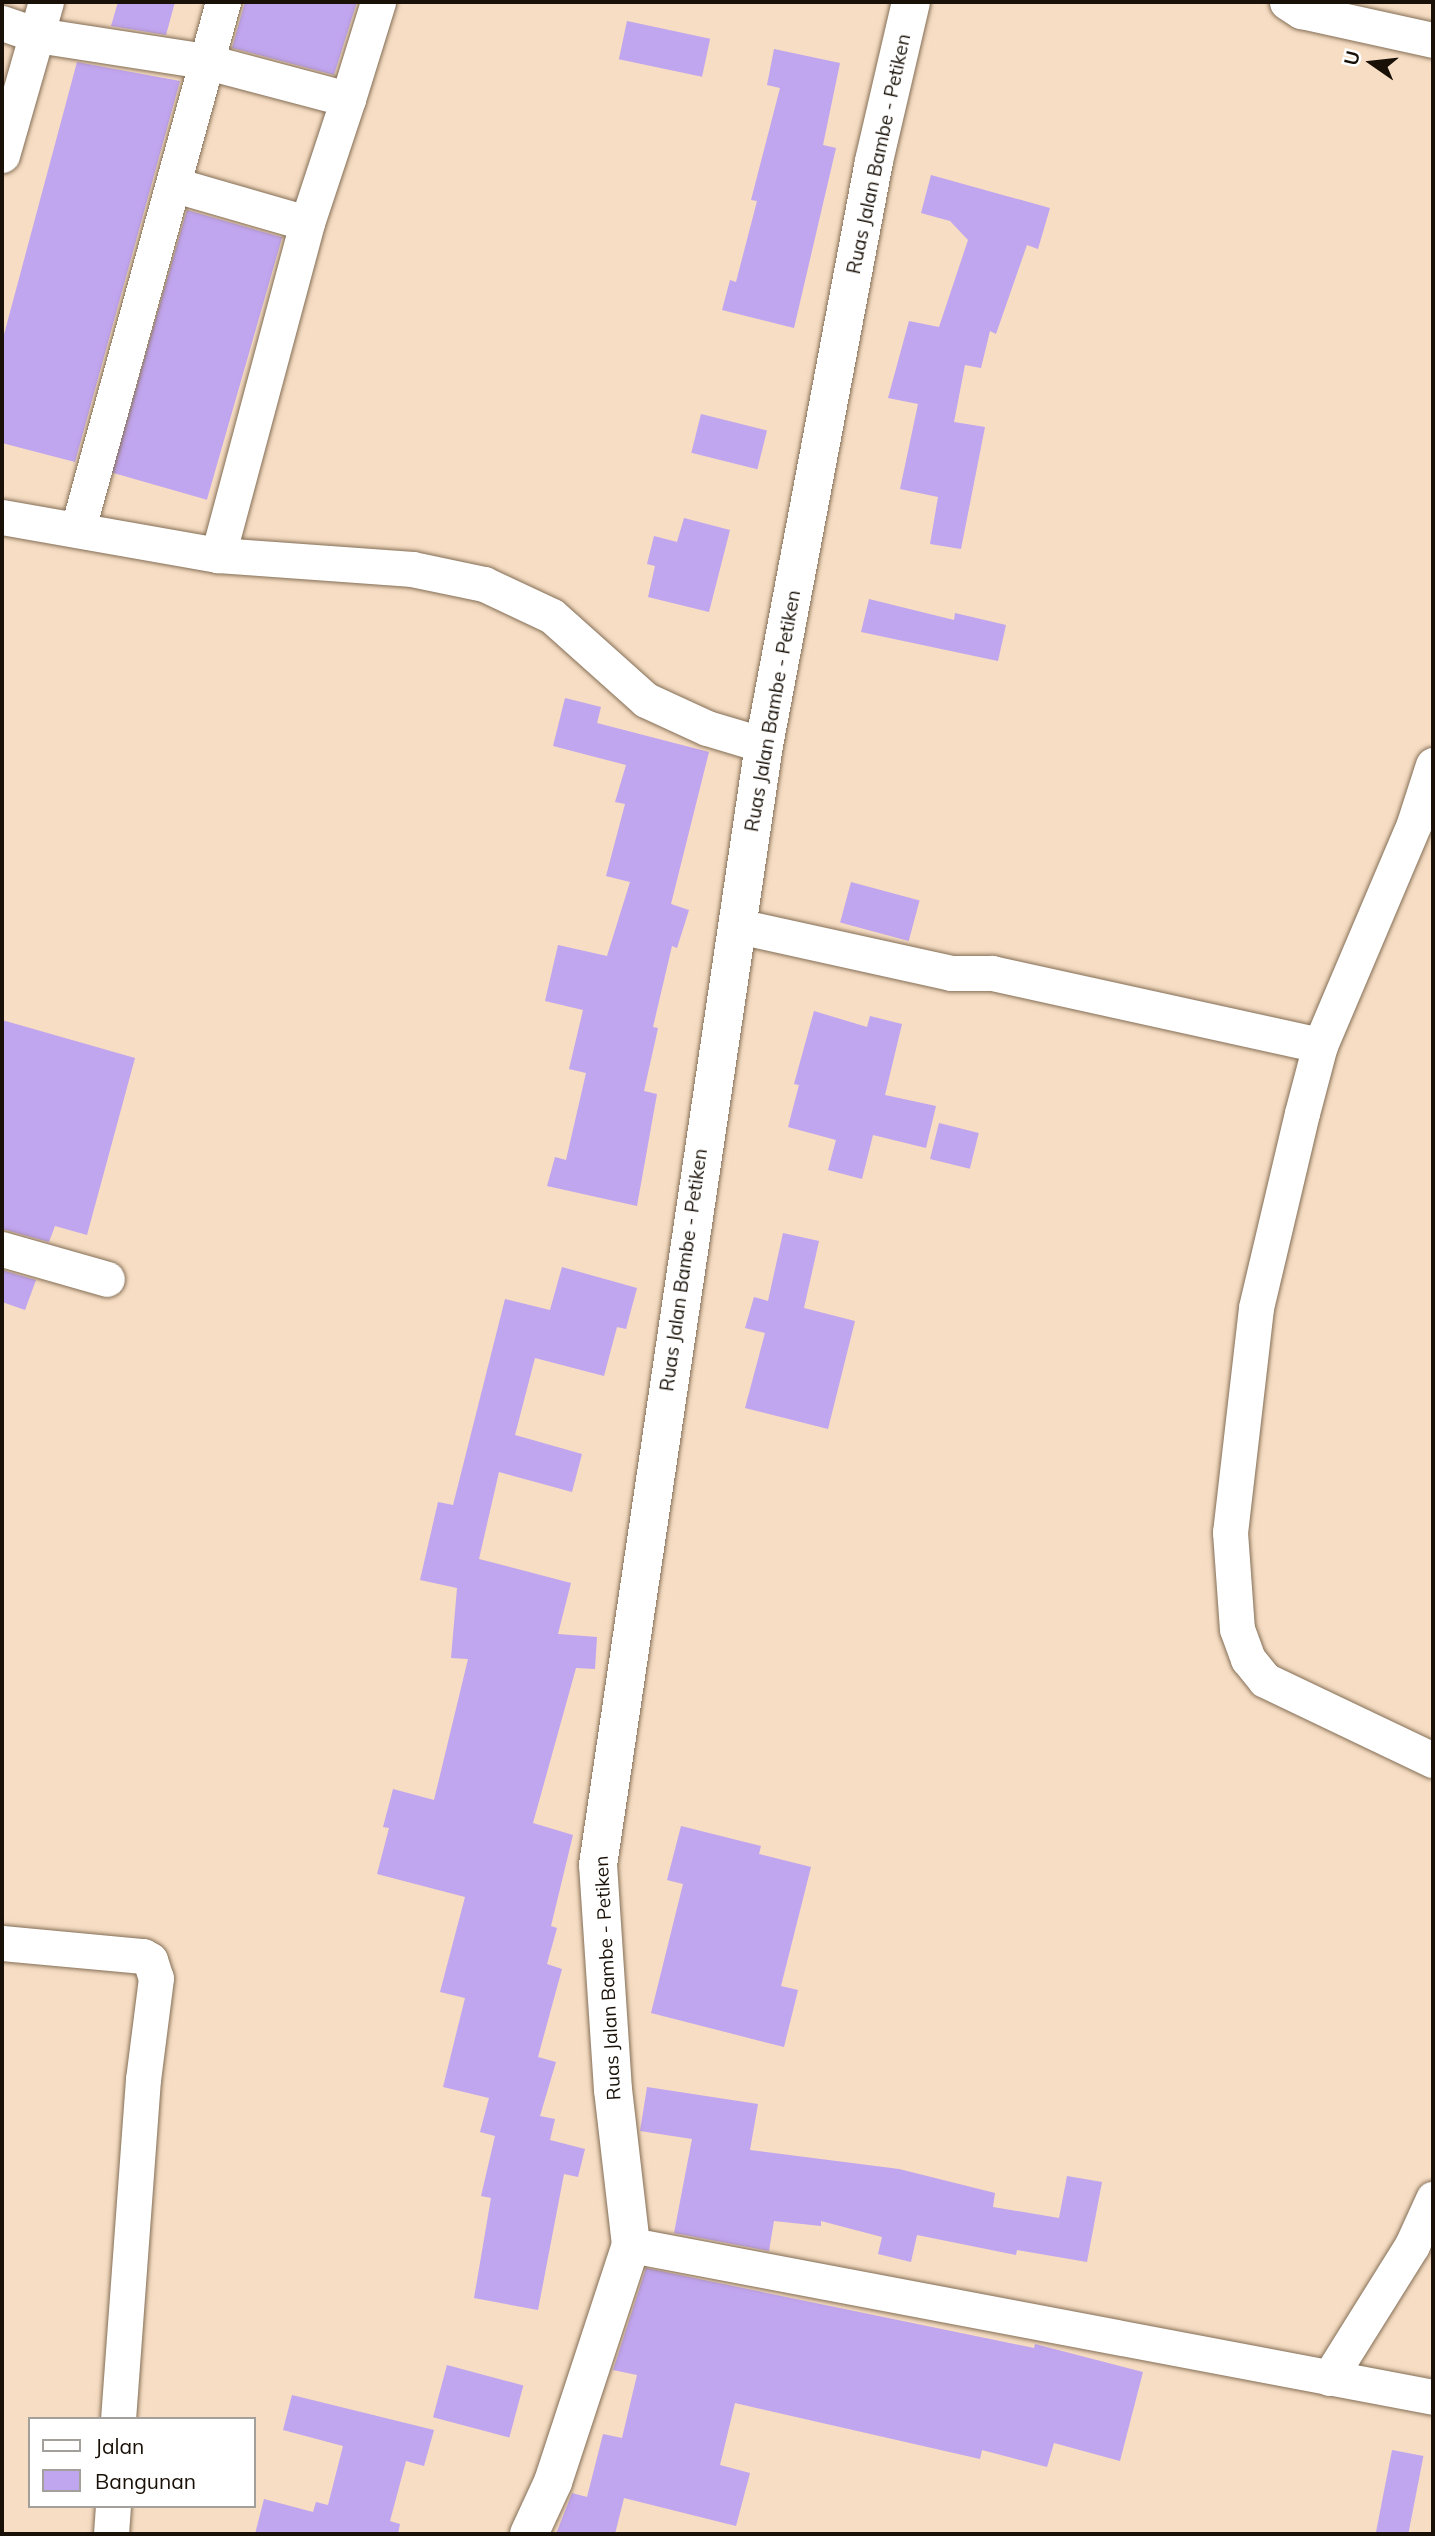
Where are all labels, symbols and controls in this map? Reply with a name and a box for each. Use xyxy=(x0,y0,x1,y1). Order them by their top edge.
north arrow xyxy=(1337,28,1407,98)
street label: Ruas Jalan Bambe - Petiken xyxy=(842,32,916,276)
text: U xyxy=(1338,48,1365,68)
street label: Ruas Jalan Bambe - Petiken xyxy=(741,588,805,834)
street label: Ruas Jalan Bambe - Petiken xyxy=(656,1147,712,1393)
street label: Ruas Jalan Bambe - Petiken xyxy=(590,1855,626,2101)
legend xyxy=(28,2417,256,2508)
text: Jalan xyxy=(95,2433,144,2459)
text: Bangunan xyxy=(95,2468,196,2494)

